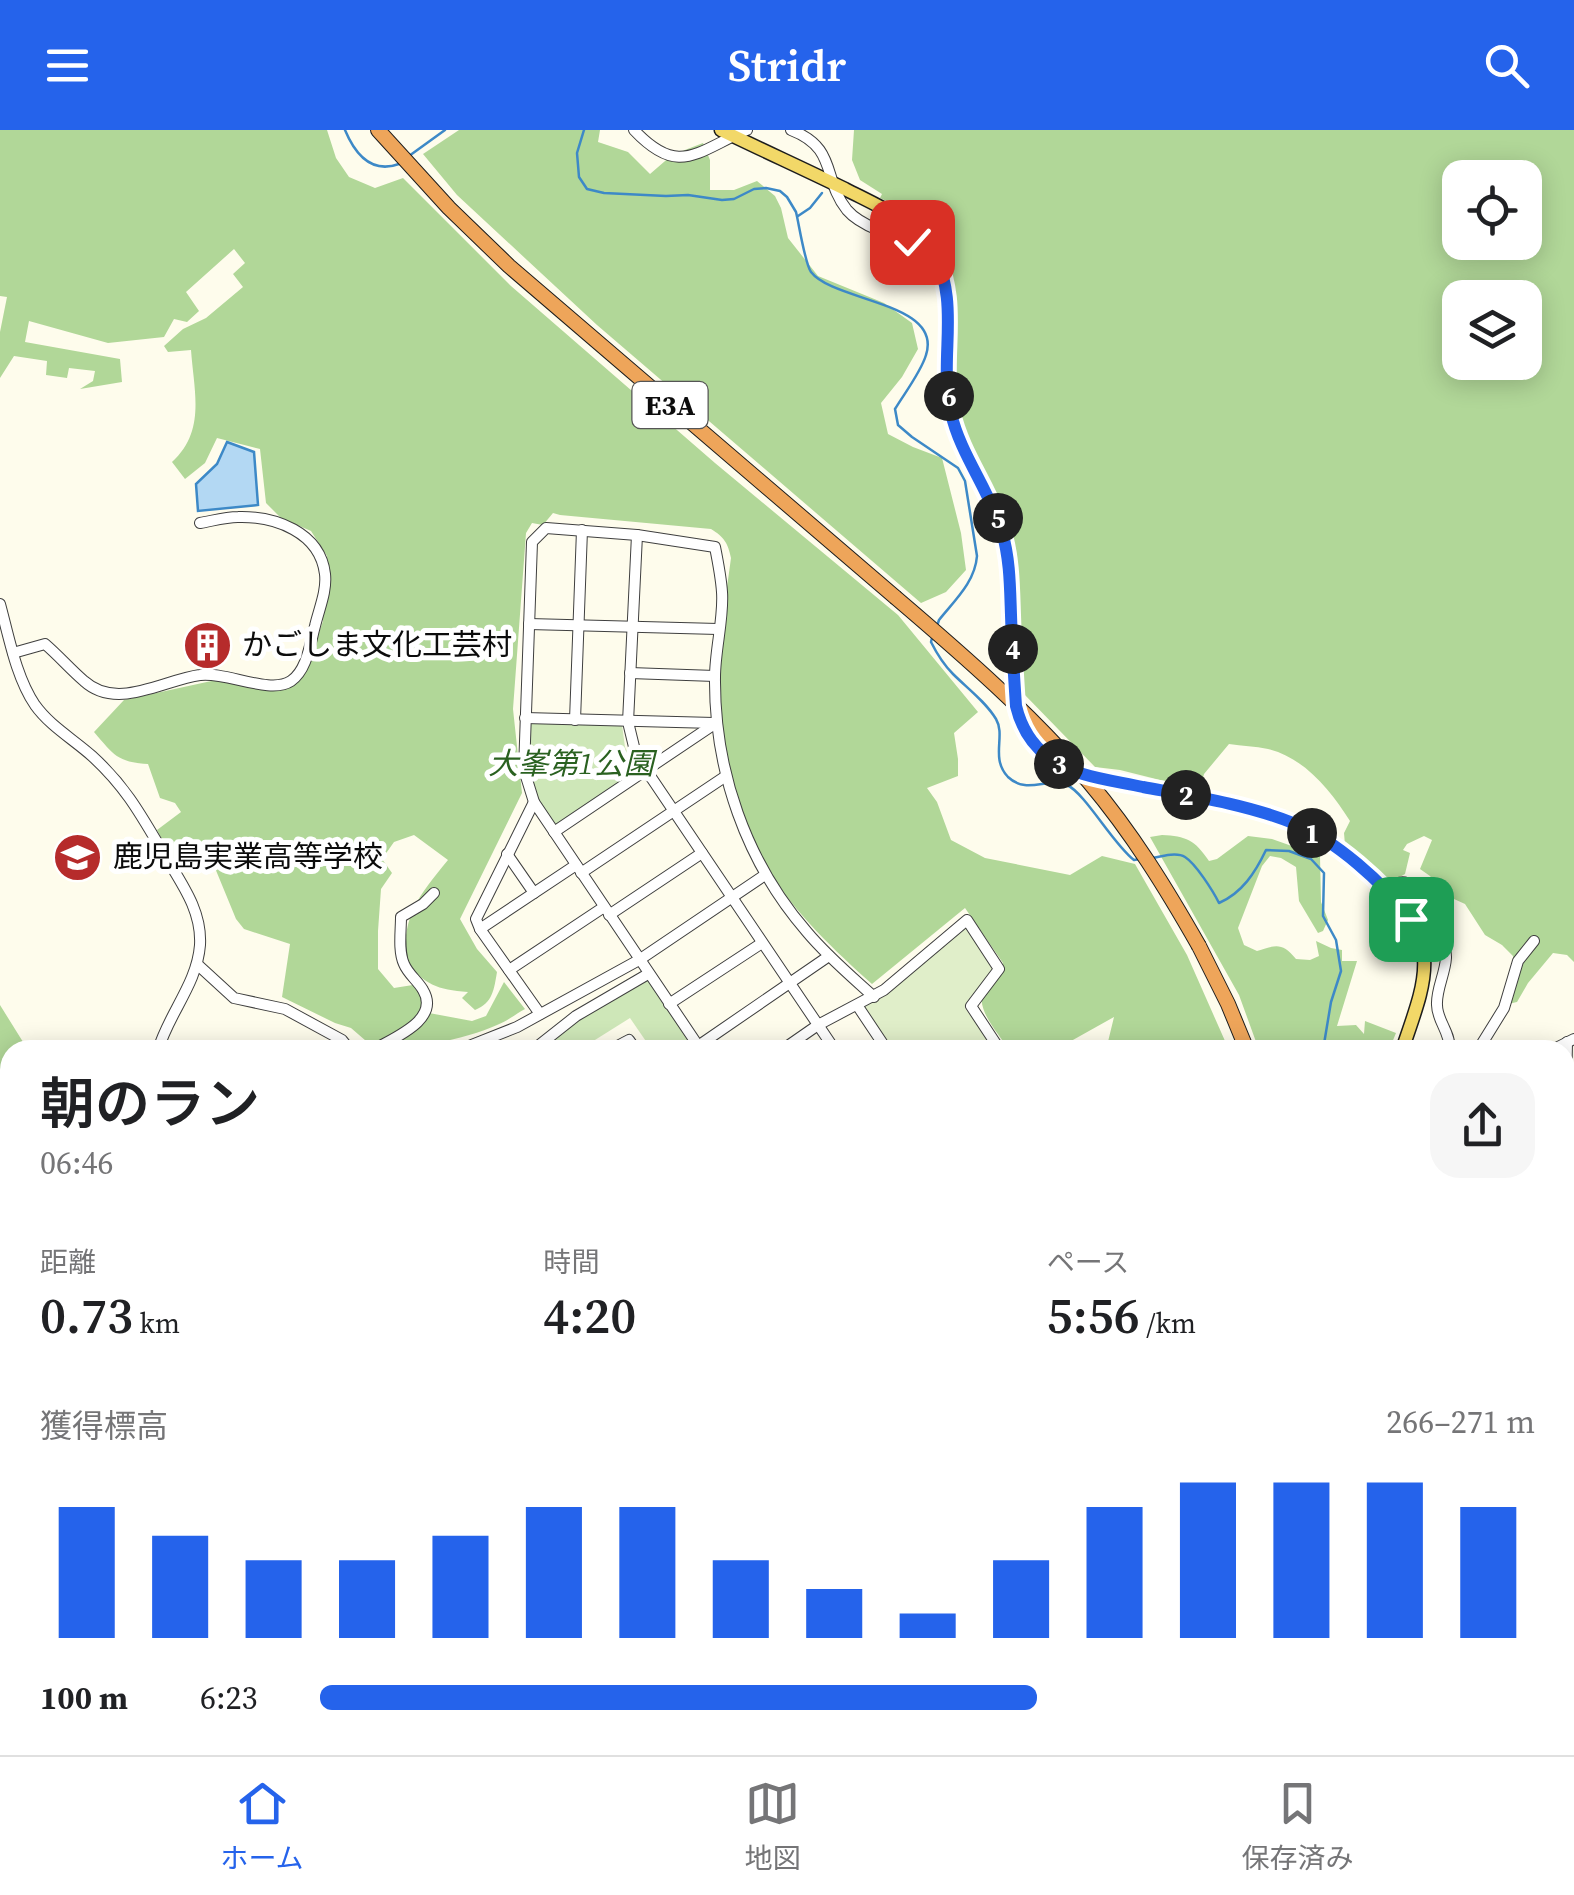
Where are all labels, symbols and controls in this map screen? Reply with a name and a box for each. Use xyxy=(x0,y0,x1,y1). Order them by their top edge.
text: Stridr xyxy=(728,34,846,96)
icon: menu xyxy=(40,38,95,93)
icon: search xyxy=(1479,38,1534,93)
map controls xyxy=(1442,160,1542,380)
button: locate xyxy=(1442,160,1542,260)
pin xyxy=(870,200,955,285)
icon: check xyxy=(885,215,940,270)
button: layers xyxy=(1442,280,1542,380)
pin: 6 xyxy=(924,371,974,421)
text: 6 xyxy=(941,377,957,415)
road number: E3A xyxy=(632,382,708,428)
pin: 5 xyxy=(973,493,1023,543)
text: 5 xyxy=(990,499,1006,537)
building icon: かごしま文化工芸村 xyxy=(181,619,233,671)
place label: かごしま文化工芸村 xyxy=(242,624,512,665)
pin: 4 xyxy=(988,624,1038,674)
text: 4 xyxy=(1005,630,1021,668)
pin: 3 xyxy=(1034,739,1084,789)
park label: 大峯第1公園 xyxy=(488,743,658,784)
text: 3 xyxy=(1051,745,1067,783)
pin: 2 xyxy=(1161,770,1211,820)
text: 2 xyxy=(1178,776,1194,814)
pin: 1 xyxy=(1287,808,1337,858)
text: 1 xyxy=(1304,814,1320,852)
school or university icon: 鹿児島実業高等学校 xyxy=(52,831,104,883)
place label: 鹿児島実業高等学校 xyxy=(113,836,383,877)
pin xyxy=(1369,877,1454,962)
icon: arrive xyxy=(1384,892,1439,947)
text: 朝のラン xyxy=(40,1066,260,1141)
button: share xyxy=(1430,1073,1535,1178)
text: 06:46 xyxy=(40,1141,114,1185)
text: 距離 xyxy=(40,1243,96,1281)
text: 時間 xyxy=(543,1243,599,1281)
text: ペース xyxy=(1047,1243,1129,1281)
text: 0.73 xyxy=(40,1281,133,1350)
text: 4:20 xyxy=(543,1281,636,1350)
text: 5:56 xyxy=(1047,1281,1140,1350)
text: km xyxy=(133,1304,180,1342)
text: /km xyxy=(1140,1304,1196,1342)
text: 266–271 m xyxy=(1386,1400,1535,1444)
text: 獲得標高 xyxy=(40,1404,168,1448)
text: 100 m xyxy=(40,1676,128,1720)
text: 6:23 xyxy=(200,1676,258,1720)
tab: ホーム xyxy=(220,1776,304,1877)
tab: 地図 xyxy=(745,1776,801,1877)
tab: 保存済み xyxy=(1241,1776,1354,1877)

